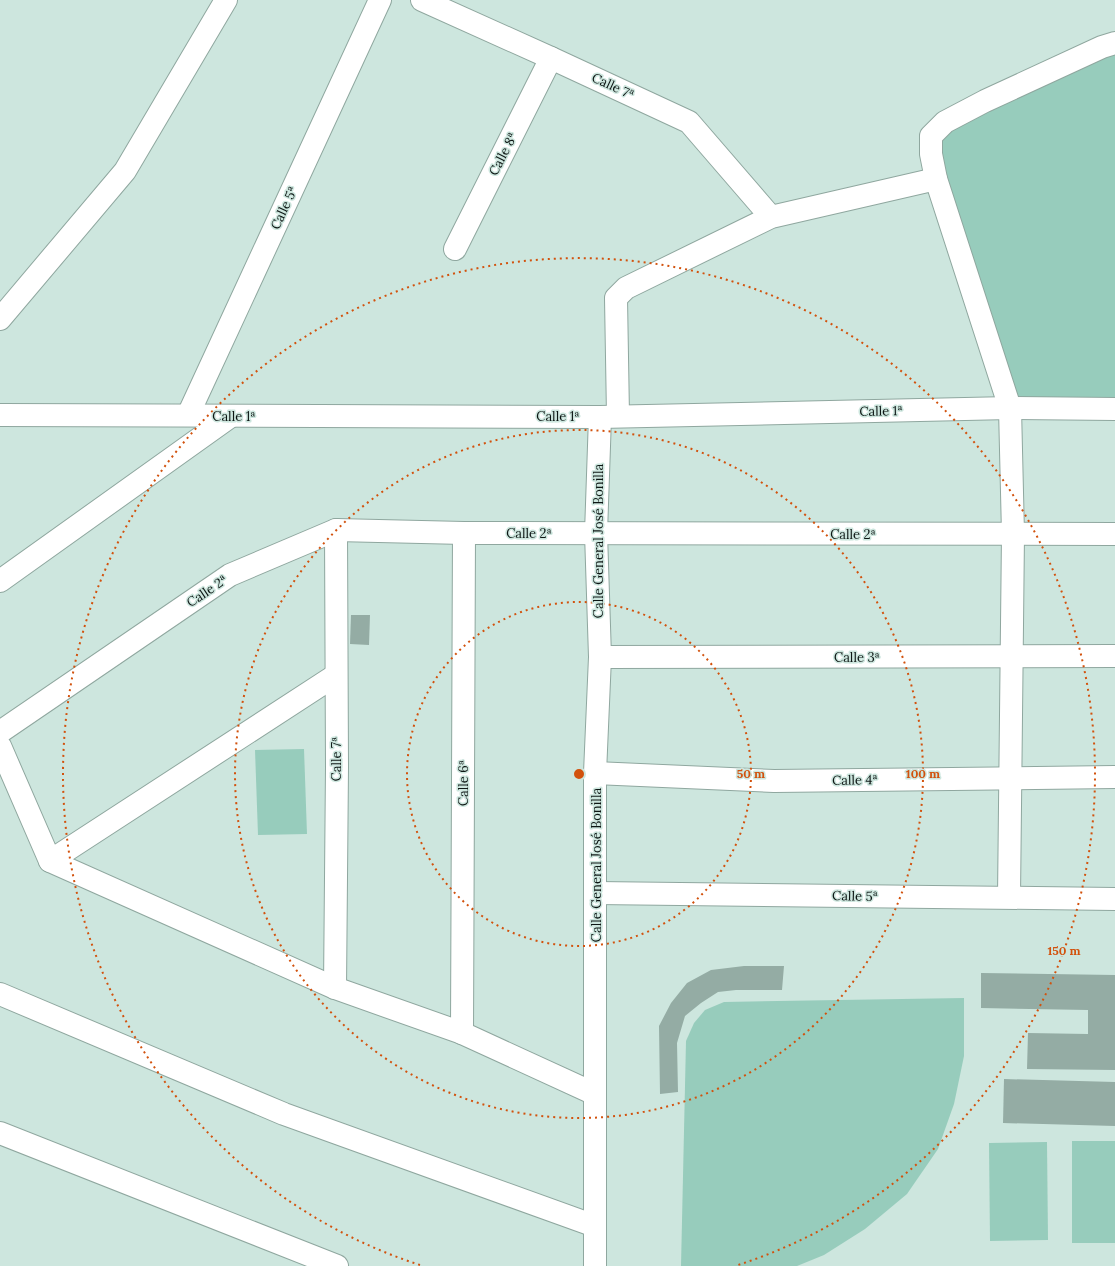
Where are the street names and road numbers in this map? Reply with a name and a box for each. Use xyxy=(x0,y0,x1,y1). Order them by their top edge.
street label: Calle 7ª xyxy=(589,69,637,103)
street label: Calle 8ª xyxy=(485,130,521,178)
street label: Calle 5ª xyxy=(267,184,301,232)
street label: Calle 1ª xyxy=(859,402,903,420)
street label: Calle 1ª xyxy=(212,408,256,425)
street label: Calle 1ª xyxy=(536,408,580,425)
street label: Calle General José Bonilla xyxy=(590,464,607,618)
street label: Calle 2ª xyxy=(506,525,552,542)
street label: Calle 2ª xyxy=(830,526,876,543)
street label: Calle 2ª xyxy=(183,571,231,611)
street label: Calle 3ª xyxy=(834,649,880,666)
street label: Calle 7ª xyxy=(328,737,345,781)
street label: Calle 6ª xyxy=(455,760,472,806)
street label: Calle 4ª xyxy=(832,771,878,789)
street label: Calle General José Bonilla xyxy=(588,788,605,942)
street label: Calle 5ª xyxy=(832,887,878,905)

